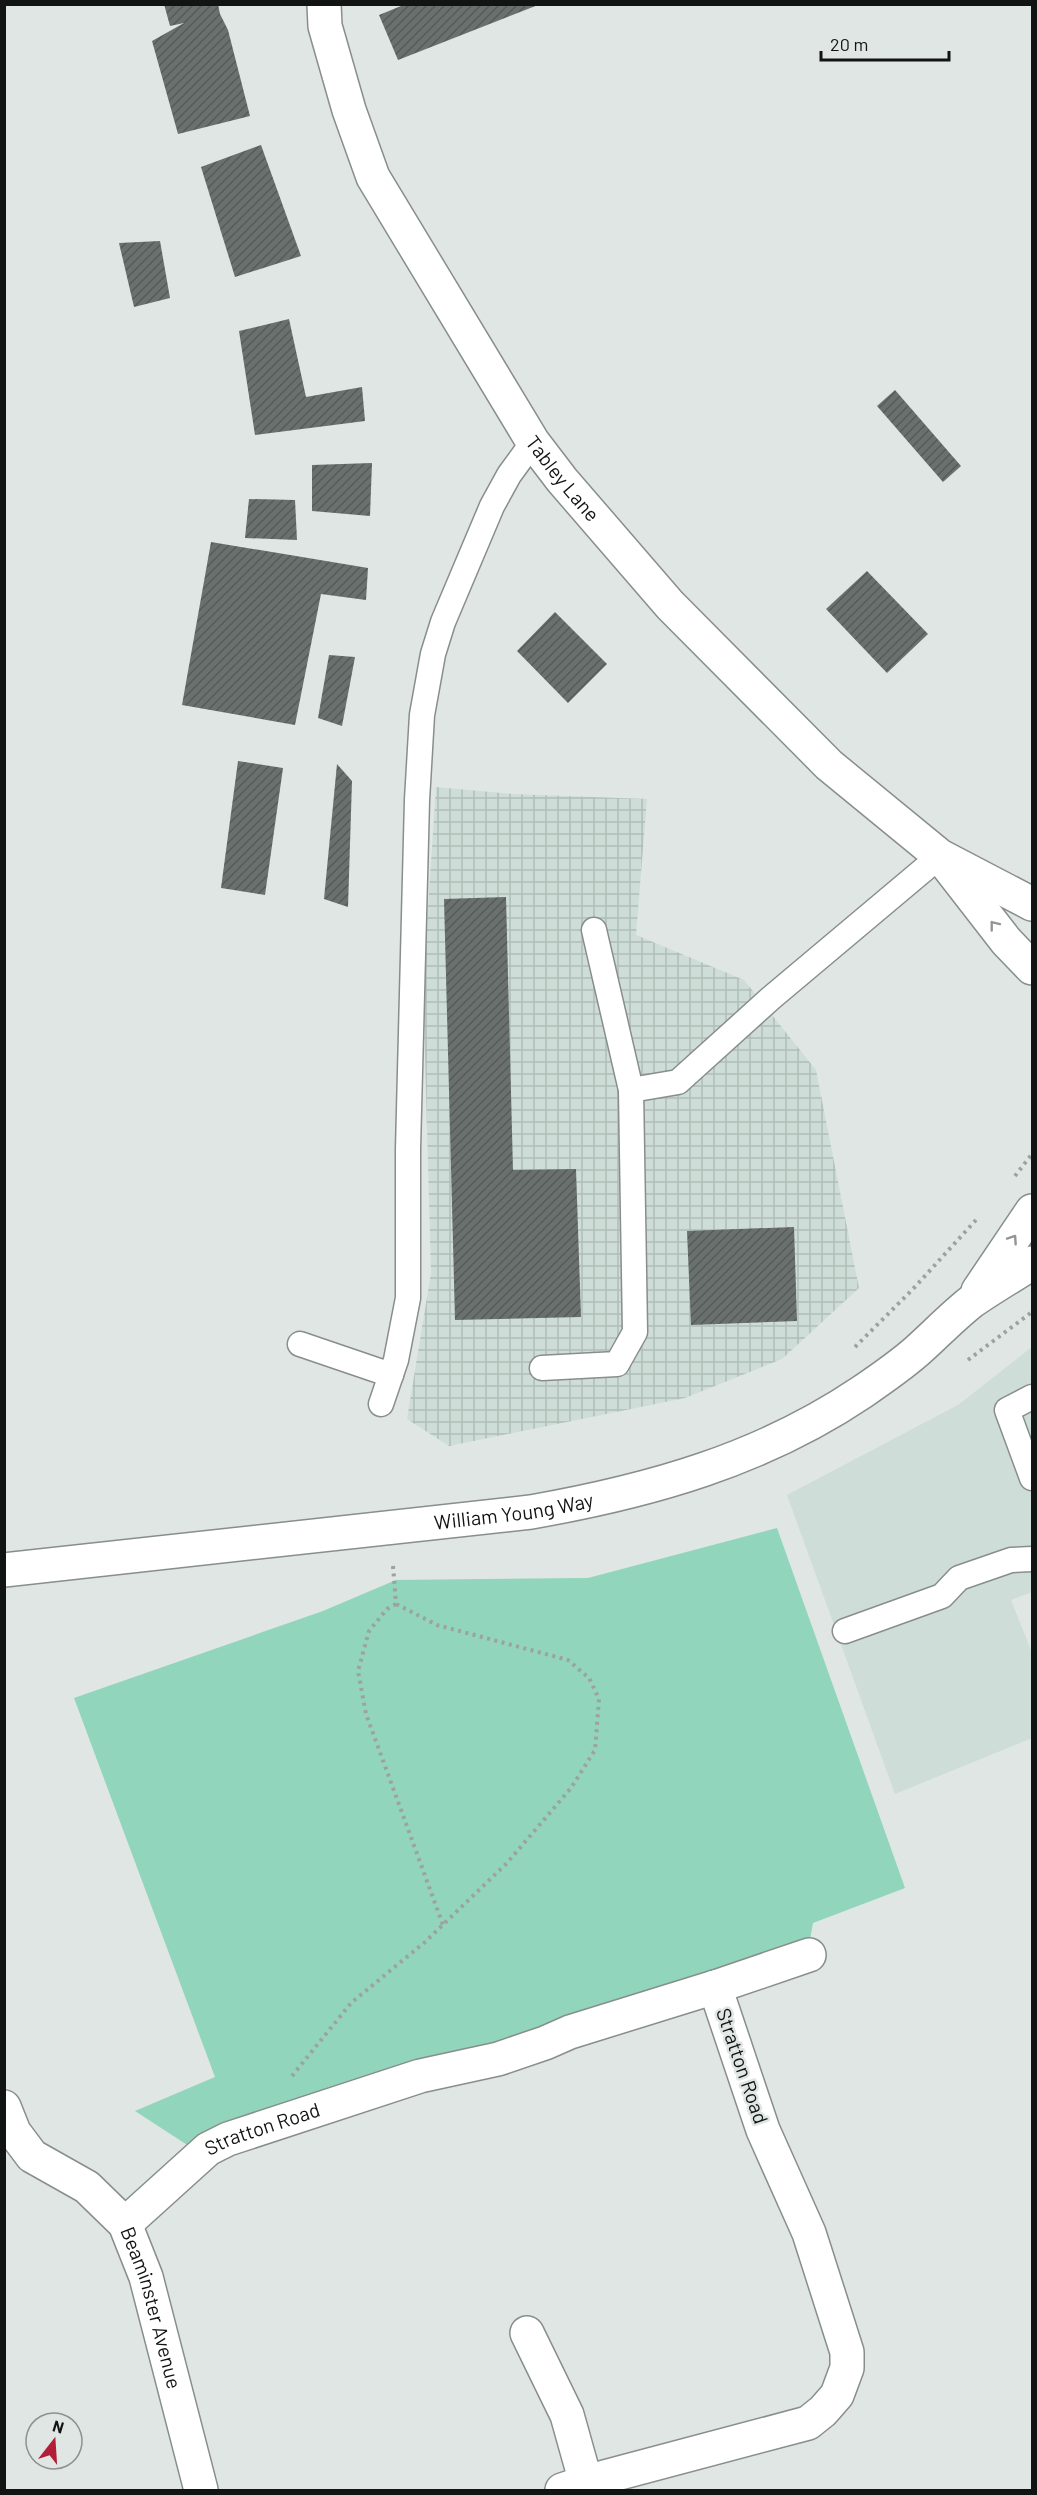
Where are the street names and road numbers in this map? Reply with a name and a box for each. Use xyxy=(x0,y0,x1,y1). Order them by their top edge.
street label: Tabley Lane xyxy=(521,430,605,526)
street label: William Young Way xyxy=(432,1487,595,1534)
street label: Stratton Road xyxy=(712,2005,774,2127)
street label: Stratton Road xyxy=(200,2097,323,2160)
street label: Beaminster Avenue xyxy=(116,2223,187,2391)

